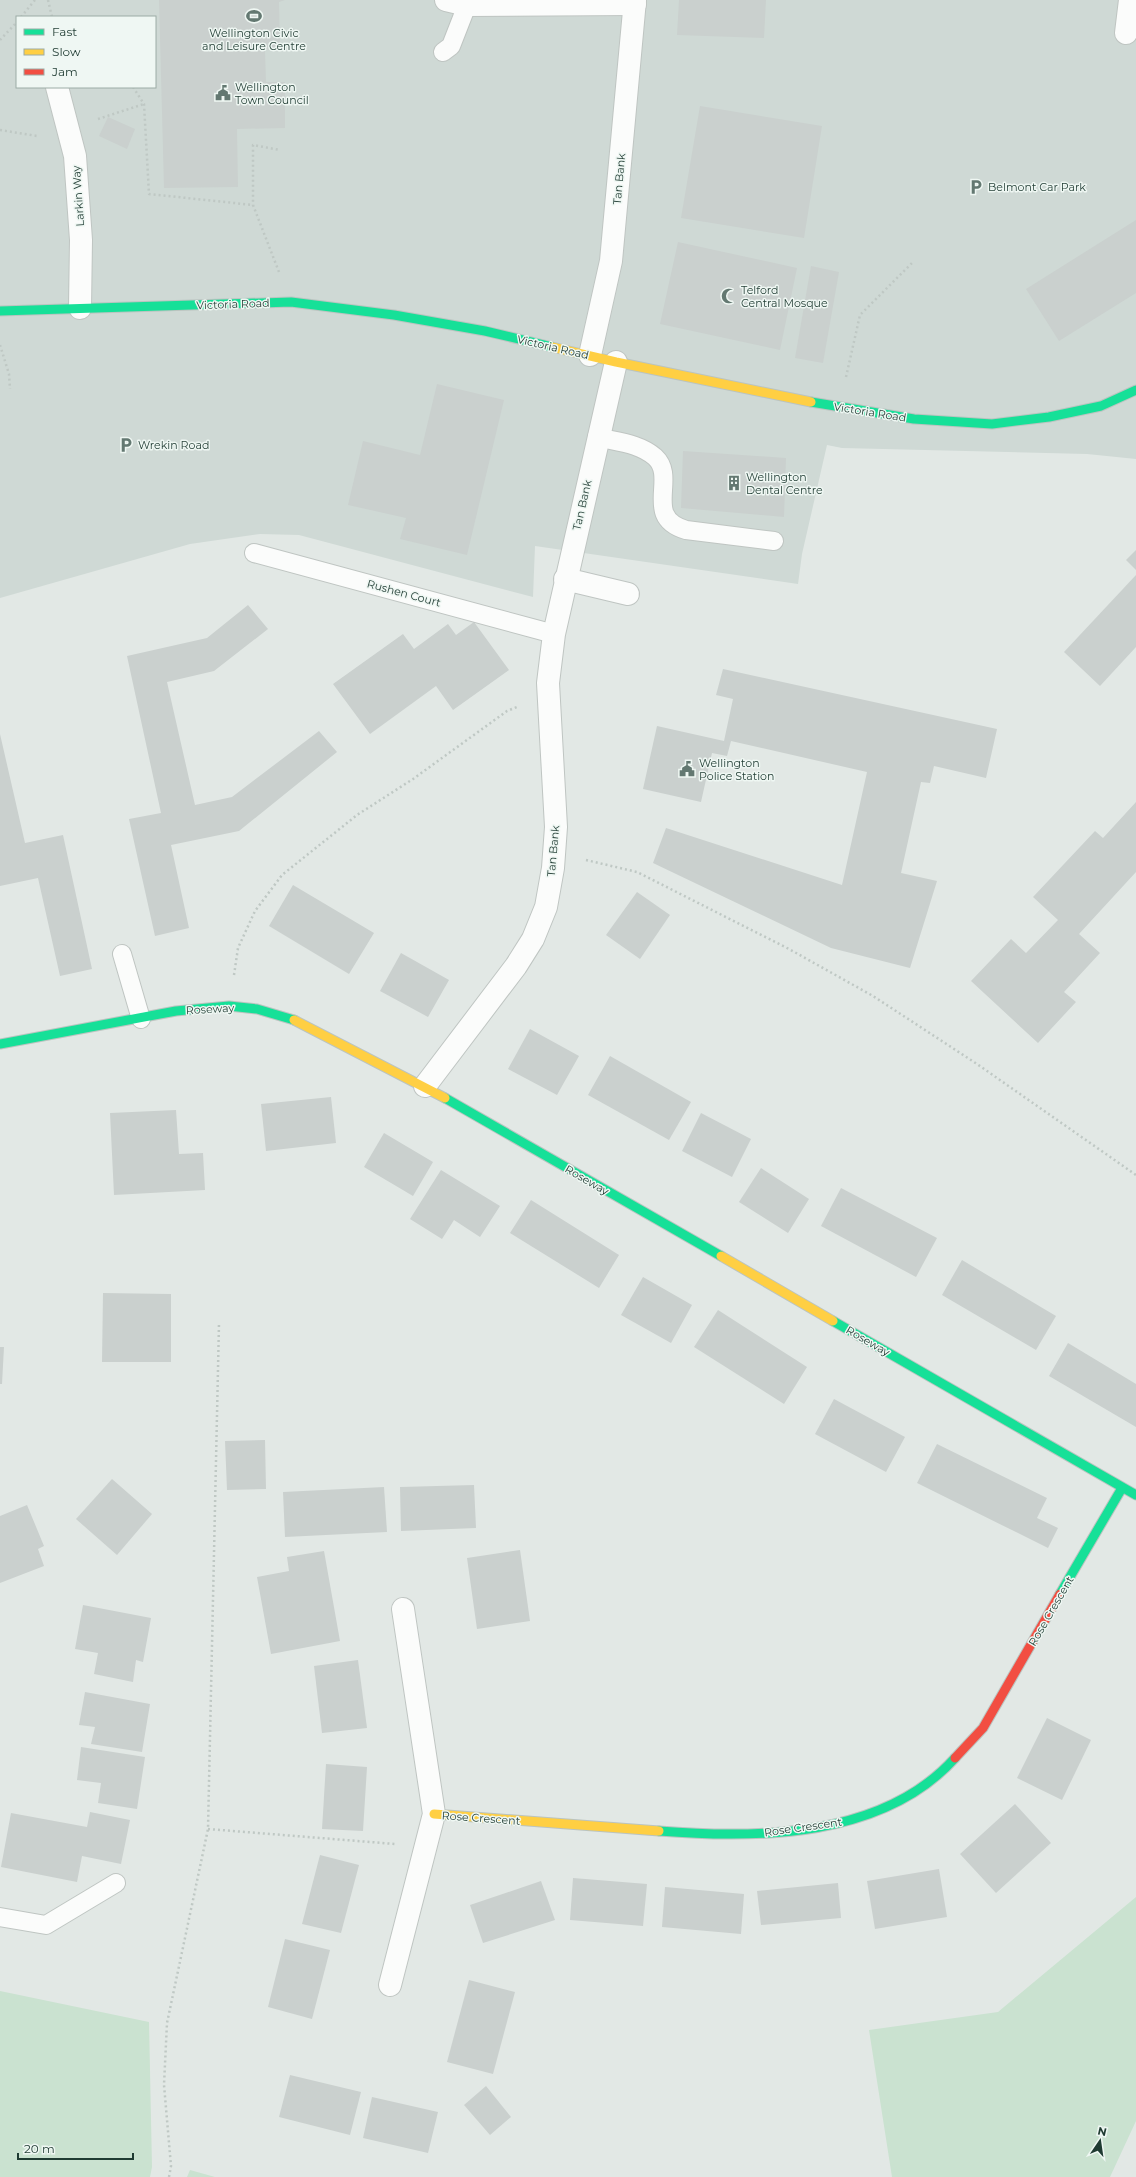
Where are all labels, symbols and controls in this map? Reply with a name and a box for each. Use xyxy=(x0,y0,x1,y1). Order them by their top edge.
sports icon: Wellington Civic and Leisure Centre xyxy=(245,7,263,25)
legend xyxy=(16,16,156,88)
text: Fast xyxy=(52,24,77,39)
place label: Wellington Civic and Leisure Centre xyxy=(202,26,306,53)
text: Slow xyxy=(52,44,81,59)
text: Jam xyxy=(51,64,78,79)
place label: Wellington Town Council xyxy=(235,80,309,107)
public building icon: Wellington Town Council xyxy=(214,84,232,102)
street label: Tan Bank xyxy=(610,152,628,205)
street label: Larkin Way xyxy=(69,165,87,227)
parking icon: Belmont Car Park xyxy=(967,178,985,196)
place label: Belmont Car Park xyxy=(988,180,1086,194)
place label: Telford Central Mosque xyxy=(741,283,828,310)
mosque icon: Telford Central Mosque xyxy=(720,287,738,305)
street label: Victoria Road xyxy=(196,296,270,312)
street label: Victoria Road xyxy=(516,332,590,362)
street label: Victoria Road xyxy=(833,399,907,425)
parking icon: Wrekin Road xyxy=(117,436,135,454)
place label: Wrekin Road xyxy=(138,438,209,452)
place label: Wellington Dental Centre xyxy=(746,470,823,497)
building icon: Wellington Dental Centre xyxy=(725,474,743,492)
street label: Tan Bank xyxy=(569,478,595,532)
street label: Rushen Court xyxy=(365,576,443,610)
place label: Wellington Police Station xyxy=(699,756,774,783)
public building icon: Wellington Police Station xyxy=(678,760,696,778)
street label: Tan Bank xyxy=(544,824,562,877)
street label: Roseway xyxy=(185,1001,235,1017)
street label: Roseway xyxy=(563,1162,612,1198)
street label: Roseway xyxy=(844,1323,893,1359)
street label: Rose Crescent xyxy=(1025,1573,1077,1648)
street label: Rose Crescent xyxy=(441,1808,521,1828)
street label: Rose Crescent xyxy=(763,1815,843,1839)
north arrow xyxy=(1080,2121,1120,2161)
text: N xyxy=(1096,2123,1108,2139)
scale bar xyxy=(18,2135,133,2161)
text: 20 m xyxy=(24,2141,55,2156)

